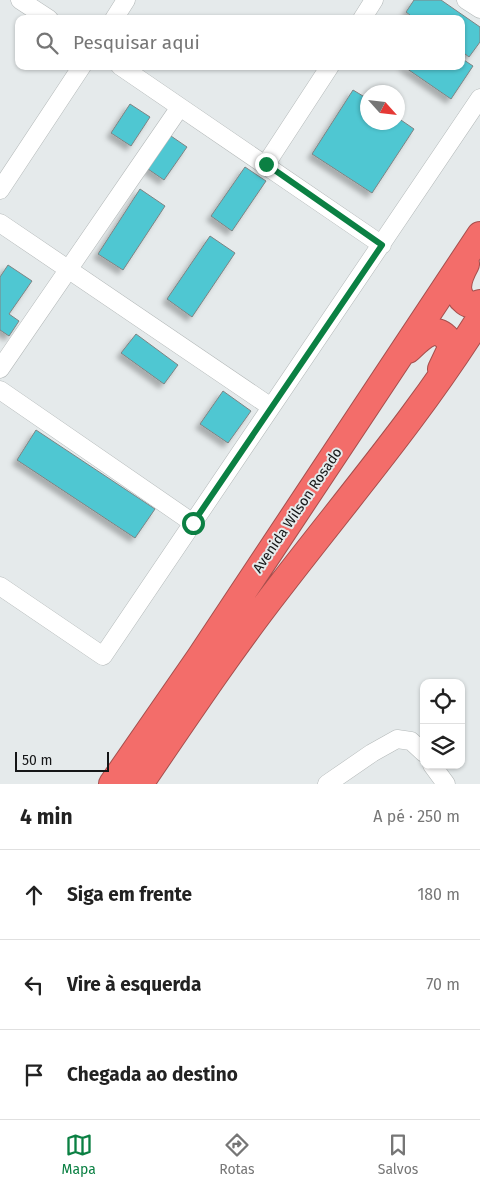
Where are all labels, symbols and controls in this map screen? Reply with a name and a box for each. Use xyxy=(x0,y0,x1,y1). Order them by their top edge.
search box xyxy=(15,15,465,70)
icon: search xyxy=(33,29,61,57)
text: Pesquisar aqui xyxy=(73,31,200,54)
north arrow xyxy=(360,85,405,130)
route end xyxy=(255,153,278,176)
street label: Avenida Wilson Rosado xyxy=(249,444,346,576)
route start xyxy=(182,512,205,535)
map controls xyxy=(420,679,465,769)
button: locate xyxy=(420,679,465,724)
button: layers xyxy=(420,724,465,769)
scale bar xyxy=(15,749,109,772)
text: 50 m xyxy=(22,752,53,769)
text: 4 min xyxy=(20,804,73,830)
text: A pé · 250 m xyxy=(373,807,460,826)
icon: ahead xyxy=(20,881,48,909)
text: Siga em frente xyxy=(67,883,192,906)
text: 180 m xyxy=(417,885,460,904)
icon: left xyxy=(20,971,48,999)
text: Vire à esquerda xyxy=(67,973,201,996)
text: 70 m xyxy=(426,975,460,994)
icon: arrive xyxy=(20,1061,48,1089)
text: Chegada ao destino xyxy=(67,1063,238,1086)
tab: Mapa xyxy=(62,1131,96,1178)
tab: Rotas xyxy=(219,1131,255,1178)
tab: Salvos xyxy=(378,1131,418,1178)

